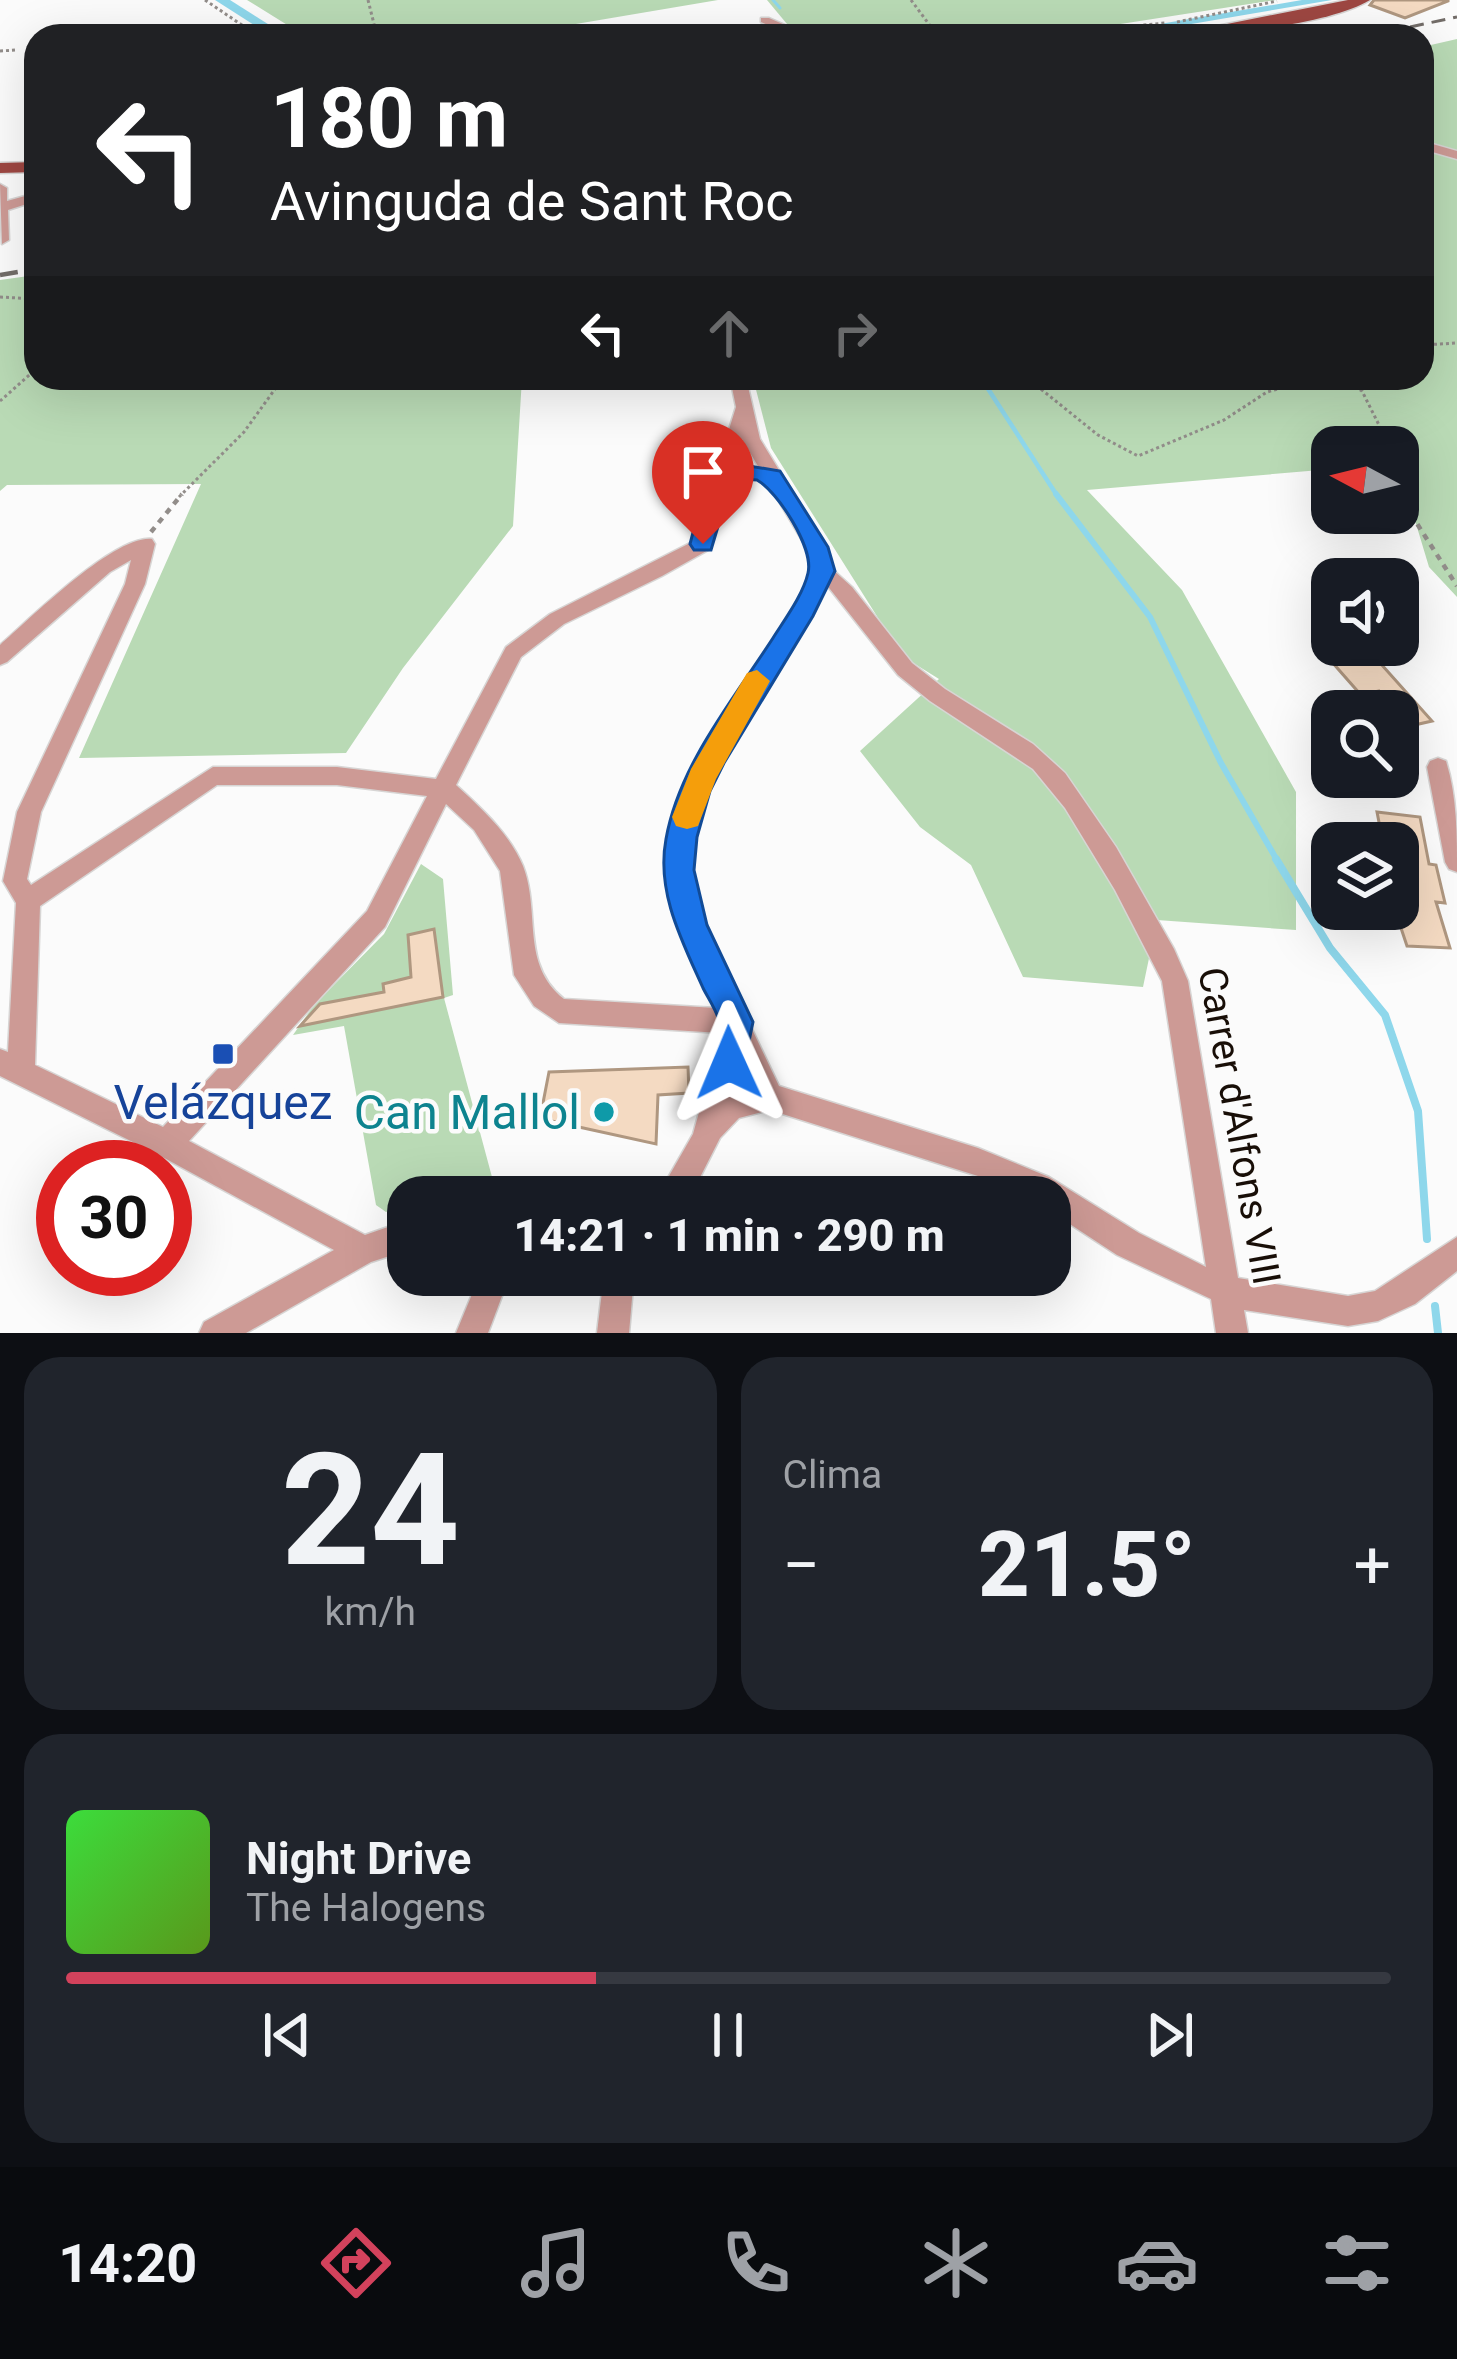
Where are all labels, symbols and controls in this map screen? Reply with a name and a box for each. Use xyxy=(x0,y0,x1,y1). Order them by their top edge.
text: 180 m xyxy=(270,69,508,168)
icon: left xyxy=(72,72,228,228)
text: Avinguda de Sant Roc xyxy=(270,170,793,233)
icon: left xyxy=(570,300,636,366)
icon: ahead xyxy=(696,300,762,366)
icon: right xyxy=(822,300,888,366)
pin xyxy=(652,421,754,544)
north arrow xyxy=(1311,426,1419,534)
map controls xyxy=(1311,426,1419,930)
icon: arrive xyxy=(670,439,736,505)
button: sound xyxy=(1311,558,1419,666)
button: search xyxy=(1311,690,1419,798)
button: layers xyxy=(1311,822,1419,930)
street label: Carrer d'Alfons VIII xyxy=(1188,964,1290,1288)
position arrow xyxy=(666,1000,792,1126)
marker: Velázquez xyxy=(210,1041,236,1067)
place label: Velázquez xyxy=(113,1074,333,1131)
place label: Can Mallol xyxy=(354,1084,580,1141)
marker: Can Mallol xyxy=(591,1099,617,1125)
speed limit sign: 30 xyxy=(36,1140,192,1296)
text: 14:21 · 1 min · 290 m xyxy=(513,1209,945,1262)
text: 24 xyxy=(281,1419,460,1602)
text: Clima xyxy=(783,1452,882,1498)
text: 21.5° xyxy=(978,1513,1196,1618)
text: − xyxy=(783,1527,820,1604)
text: + xyxy=(1354,1527,1391,1604)
text: km/h xyxy=(324,1589,416,1635)
text: Night Drive xyxy=(246,1832,471,1885)
text: The Halogens xyxy=(246,1885,486,1931)
icon: previous xyxy=(254,2002,320,2068)
icon: pause xyxy=(695,2002,761,2068)
icon: next xyxy=(1137,2002,1203,2068)
icon: directions xyxy=(314,2221,398,2305)
icon: music xyxy=(514,2221,598,2305)
icon: phone xyxy=(714,2221,798,2305)
icon: climate xyxy=(914,2221,998,2305)
icon: car xyxy=(1115,2221,1199,2305)
icon: filters xyxy=(1315,2221,1399,2305)
text: 14:20 xyxy=(58,2232,197,2295)

